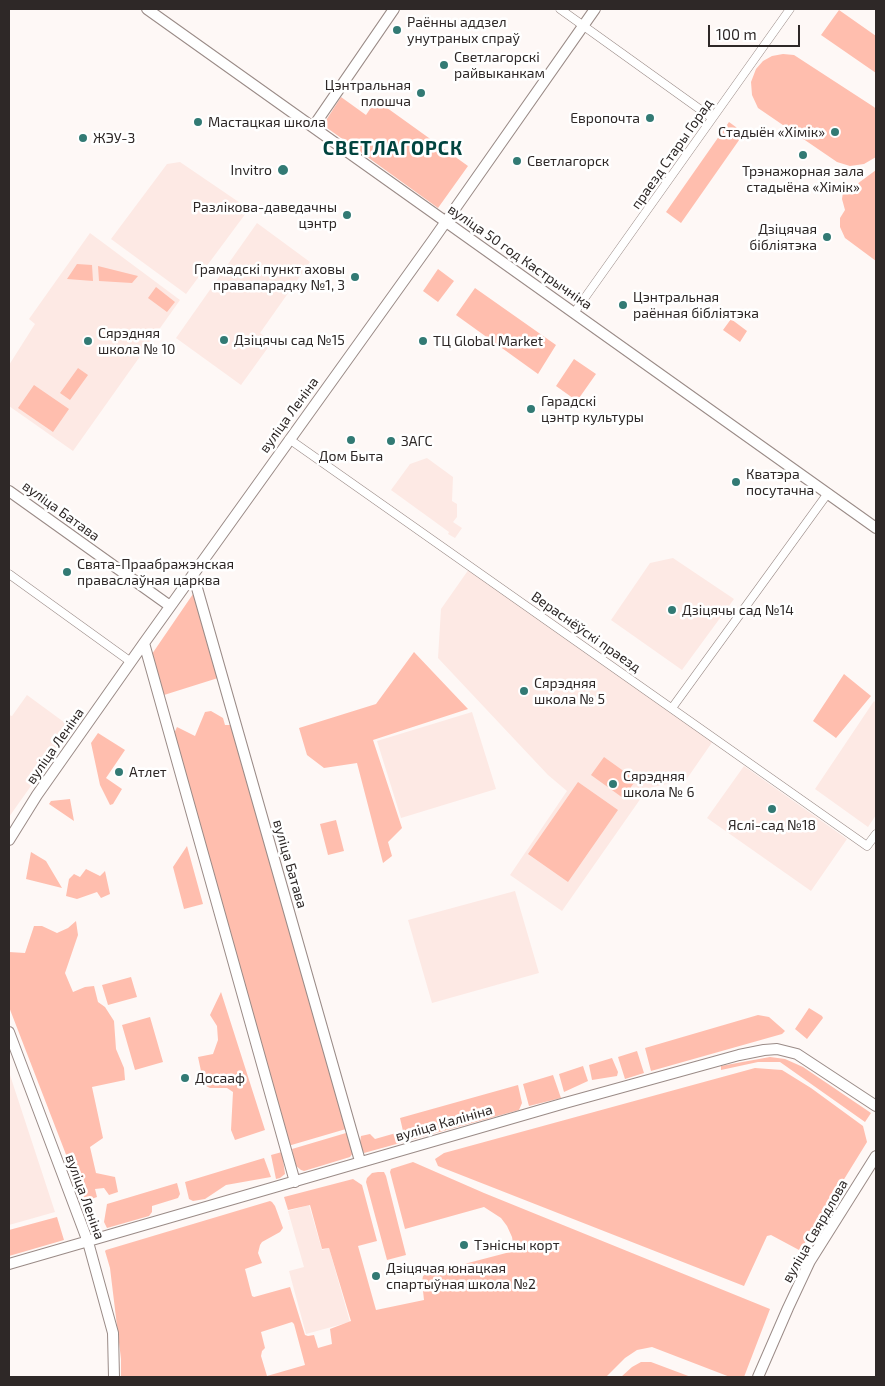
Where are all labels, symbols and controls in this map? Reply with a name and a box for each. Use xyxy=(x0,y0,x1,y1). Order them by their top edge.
place label: Раённы аддзел унутраных спраў xyxy=(407,14,520,46)
scale bar xyxy=(710,15,802,47)
marker: Раённы аддзел унутраных спраў xyxy=(391,24,403,36)
text: 100 m xyxy=(716,25,757,43)
place label: Светлагорскі райвыканкам xyxy=(454,49,545,82)
marker: Светлагорскі райвыканкам xyxy=(438,59,450,71)
place label: Цэнтральная плошча xyxy=(325,77,411,110)
marker: Цэнтральная плошча xyxy=(415,87,427,99)
street label: праезд Стары Горад xyxy=(628,96,716,212)
place label: Европочта xyxy=(570,110,640,126)
marker: Европочта xyxy=(644,112,656,124)
place label: Мастацкая школа xyxy=(208,114,326,130)
marker: Мастацкая школа xyxy=(192,116,204,128)
place label: Стадыён «Хімік» xyxy=(718,124,825,140)
marker: Стадыён «Хімік» xyxy=(829,126,841,138)
place label: ЖЭУ-3 xyxy=(93,130,135,146)
marker: ЖЭУ-3 xyxy=(77,132,89,144)
district label: СВЕТЛАГОРСК xyxy=(321,138,465,160)
marker: Трэнажорная зала стадыёна «Хімік» xyxy=(797,149,809,161)
place label: Светлагорск xyxy=(527,153,609,169)
marker: Светлагорск xyxy=(511,155,523,167)
place label: Invitro xyxy=(231,162,272,178)
marker: Invitro xyxy=(276,163,290,177)
place label: Трэнажорная зала стадыёна «Хімік» xyxy=(742,163,864,196)
place label: Разлікова-даведачны цэнтр xyxy=(193,199,337,232)
street label: вуліца 50 год Кастрычніка xyxy=(445,201,595,313)
marker: Разлікова-даведачны цэнтр xyxy=(341,209,353,221)
place label: Дзіцячая бібліятэка xyxy=(749,221,817,253)
marker: Дзіцячая бібліятэка xyxy=(821,231,833,243)
place label: Грамадскі пункт аховы правапарадку №1, 3 xyxy=(194,261,345,294)
marker: Грамадскі пункт аховы правапарадку №1, 3 xyxy=(349,271,361,283)
place label: Цэнтральная раённая бібліятэка xyxy=(633,289,759,322)
marker: Цэнтральная раённая бібліятэка xyxy=(617,299,629,311)
place label: Сярэдняя школа № 10 xyxy=(98,325,175,358)
place label: Дзіцячы сад №15 xyxy=(234,332,345,348)
place label: ТЦ Global Market xyxy=(433,333,543,349)
marker: Дзіцячы сад №15 xyxy=(218,334,230,346)
marker: Сярэдняя школа № 10 xyxy=(82,335,94,347)
marker: ТЦ Global Market xyxy=(417,335,429,347)
street label: вуліца Леніна xyxy=(256,374,322,456)
place label: Гарадскі цэнтр культуры xyxy=(541,393,644,426)
marker: Гарадскі цэнтр культуры xyxy=(525,403,537,415)
place label: ЗАГС xyxy=(401,433,432,449)
marker: Дом Быта xyxy=(345,434,357,446)
marker: ЗАГС xyxy=(385,435,397,447)
place label: Дом Быта xyxy=(319,448,383,464)
place label: Кватэра посутачна xyxy=(746,466,814,498)
marker: Кватэра посутачна xyxy=(730,476,742,488)
street label: вуліца Батава xyxy=(19,477,103,545)
place label: Свята-Праабражэнская праваслаўная царква xyxy=(77,556,234,588)
marker: Свята-Праабражэнская праваслаўная царква xyxy=(61,566,73,578)
street label: Вераснёўскі праезд xyxy=(528,588,644,676)
place label: Дзіцячы сад №14 xyxy=(682,602,794,618)
marker: Дзіцячы сад №14 xyxy=(666,604,678,616)
place label: Сярэдняя школа № 5 xyxy=(534,675,605,708)
marker: Сярэдняя школа № 5 xyxy=(518,685,530,697)
street label: вуліца Леніна xyxy=(22,705,88,787)
place label: Атлет xyxy=(129,764,167,780)
marker: Атлет xyxy=(113,766,125,778)
place label: Сярэдняя школа № 6 xyxy=(623,768,694,800)
marker: Сярэдняя школа № 6 xyxy=(607,778,619,790)
marker: Яслі-сад №18 xyxy=(766,803,778,815)
place label: Яслі-сад №18 xyxy=(728,817,816,833)
street label: вуліца Батава xyxy=(269,818,311,910)
place label: Досааф xyxy=(195,1070,245,1086)
marker: Досааф xyxy=(179,1072,191,1084)
street label: вуліца Калініна xyxy=(394,1101,494,1145)
street label: вуліца Леніна xyxy=(62,1152,108,1242)
street label: вуліца Свярдлова xyxy=(779,1176,851,1286)
place label: Тэнісны корт xyxy=(474,1237,560,1253)
marker: Тэнісны корт xyxy=(458,1239,470,1251)
place label: Дзіцячая юнацкая спартыўная школа №2 xyxy=(386,1260,536,1292)
marker: Дзіцячая юнацкая спартыўная школа №2 xyxy=(370,1270,382,1282)

